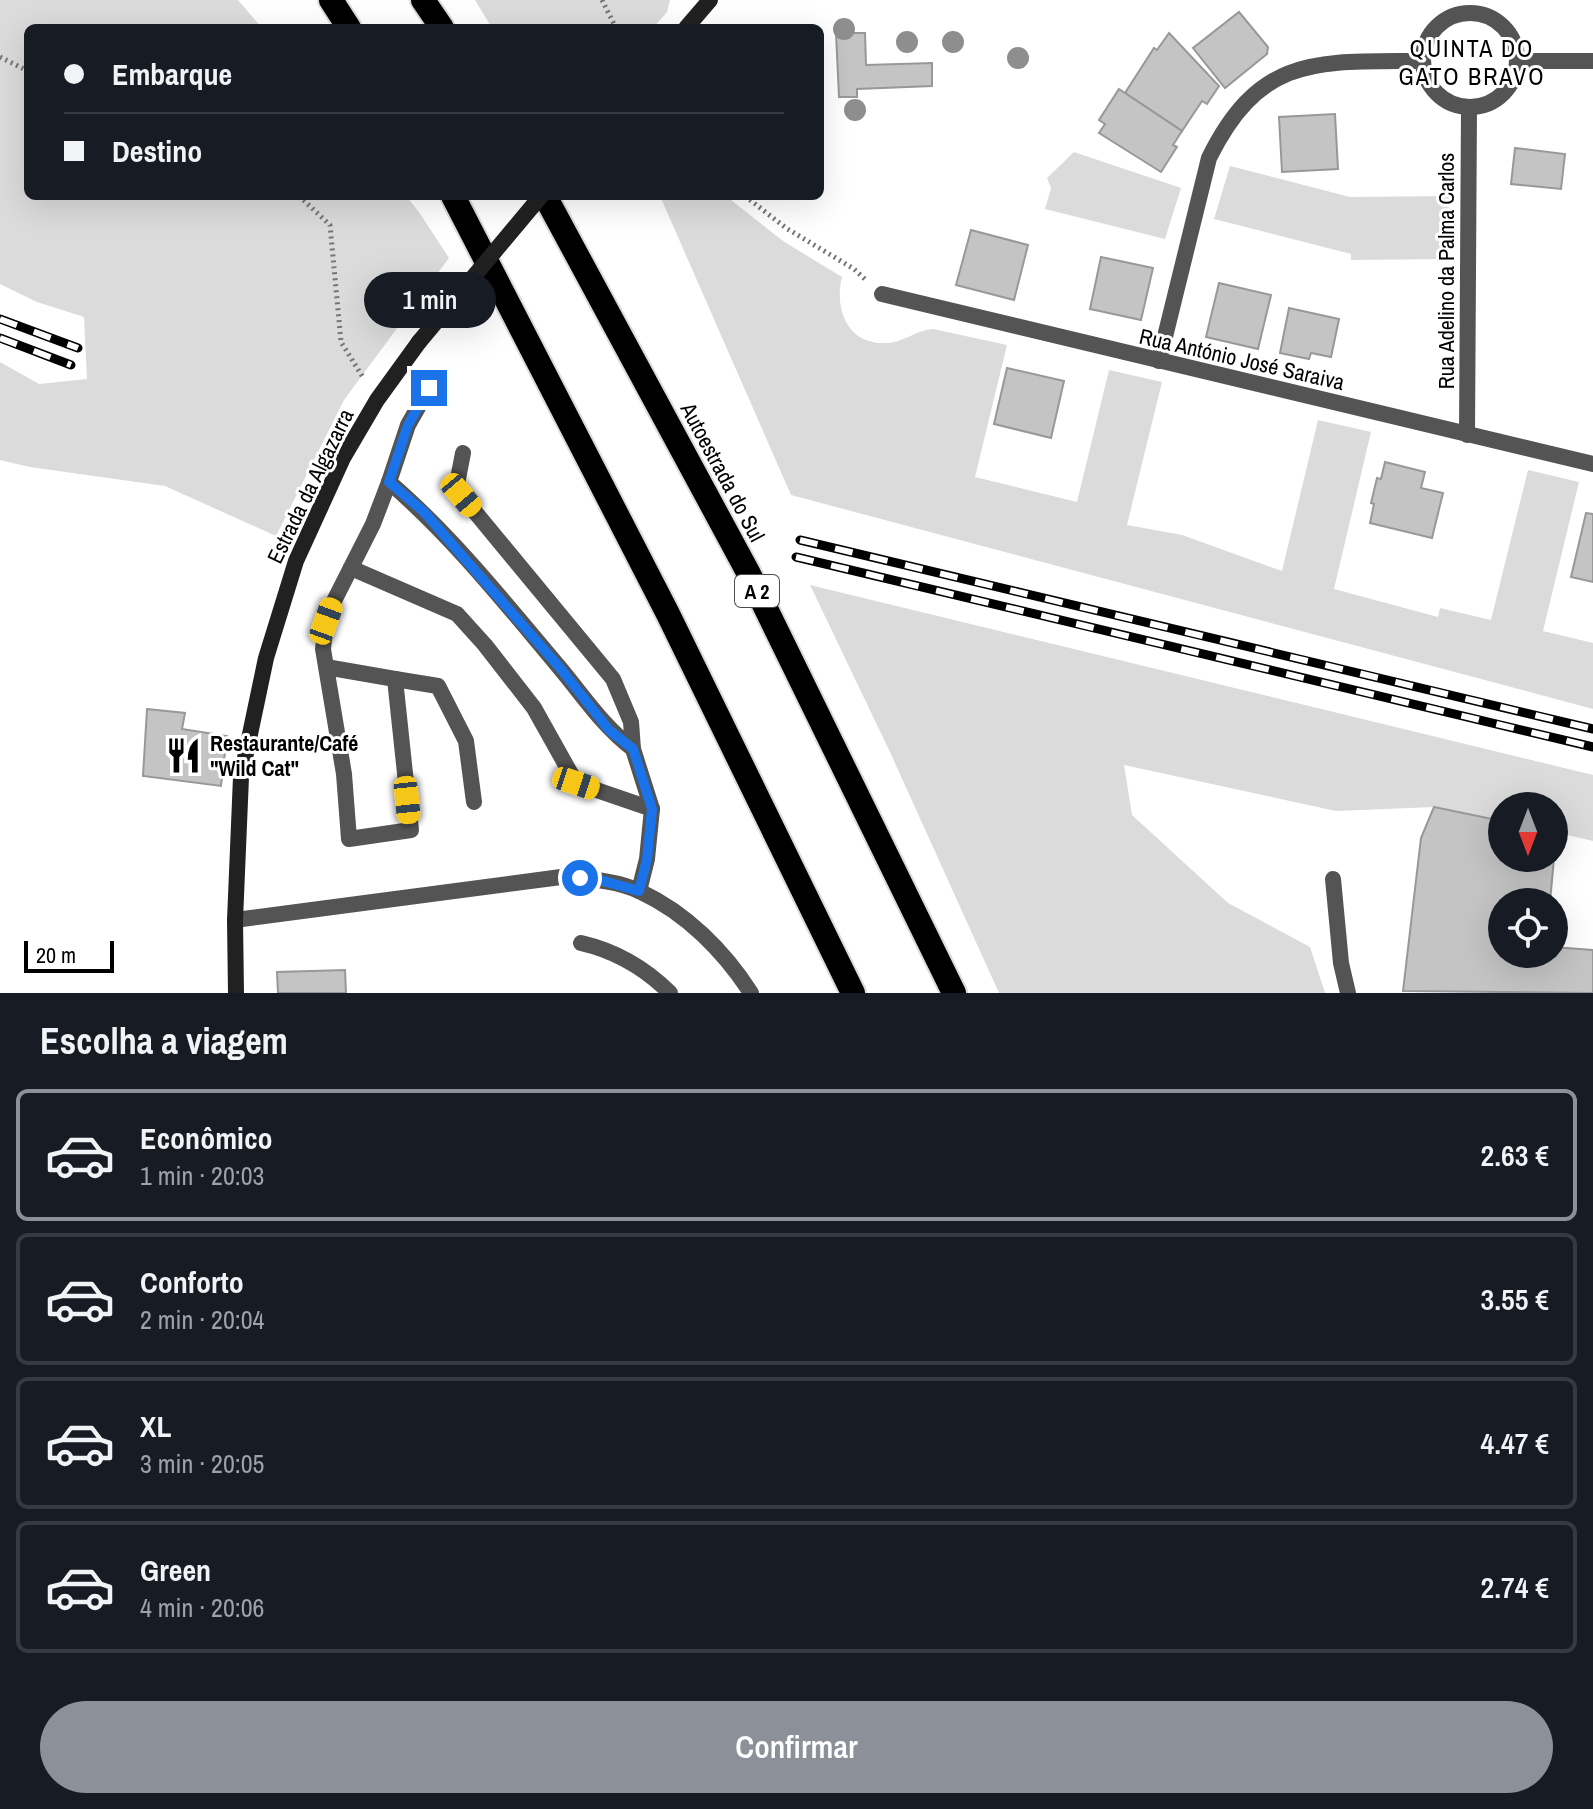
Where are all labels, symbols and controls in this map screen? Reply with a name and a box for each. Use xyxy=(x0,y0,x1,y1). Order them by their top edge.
district label: QUINTA DO GATO BRAVO xyxy=(1399,32,1545,92)
text: Embarque xyxy=(112,54,232,94)
text: Destino xyxy=(112,131,202,171)
street label: Rua Adelino da Palma Carlos xyxy=(1431,153,1461,389)
callout: 1 min xyxy=(363,272,495,328)
text: 1 min xyxy=(403,282,457,317)
street label: Rua António José Saraiva xyxy=(1136,321,1348,397)
route end xyxy=(411,370,447,406)
street label: Autoestrada do Sul xyxy=(673,396,772,547)
street label: Estrada da Algazarra xyxy=(260,404,360,568)
car xyxy=(436,469,486,521)
road number: A 2 xyxy=(735,575,779,607)
car xyxy=(307,594,345,648)
place label: Restaurante/Café "Wild Cat" xyxy=(210,728,358,783)
restaurant icon: Restaurante/Café "Wild Cat" xyxy=(165,737,203,775)
car xyxy=(549,764,603,802)
car xyxy=(393,775,421,825)
north arrow xyxy=(1488,792,1568,872)
map controls xyxy=(1488,792,1568,968)
route start xyxy=(562,860,598,896)
button: locate xyxy=(1488,888,1568,968)
scale bar xyxy=(24,937,114,973)
text: 20 m xyxy=(36,940,76,970)
text: Escolha a viagem xyxy=(40,1017,288,1065)
text: Econômico xyxy=(140,1118,273,1158)
icon: car xyxy=(44,1119,116,1191)
text: 2.63 € xyxy=(1481,1135,1549,1175)
text: 1 min · 20:03 xyxy=(140,1158,264,1193)
text: Conforto xyxy=(140,1262,244,1302)
icon: car xyxy=(44,1263,116,1335)
text: 3.55 € xyxy=(1481,1279,1549,1319)
text: 2 min · 20:04 xyxy=(140,1302,264,1337)
text: XL xyxy=(140,1406,171,1446)
icon: car xyxy=(44,1407,116,1479)
text: 4.47 € xyxy=(1481,1423,1549,1463)
text: 3 min · 20:05 xyxy=(140,1446,264,1481)
text: Green xyxy=(140,1550,211,1590)
icon: car xyxy=(44,1551,116,1623)
text: 2.74 € xyxy=(1481,1567,1549,1607)
text: 4 min · 20:06 xyxy=(140,1590,264,1625)
button: Confirmar xyxy=(40,1701,1553,1793)

